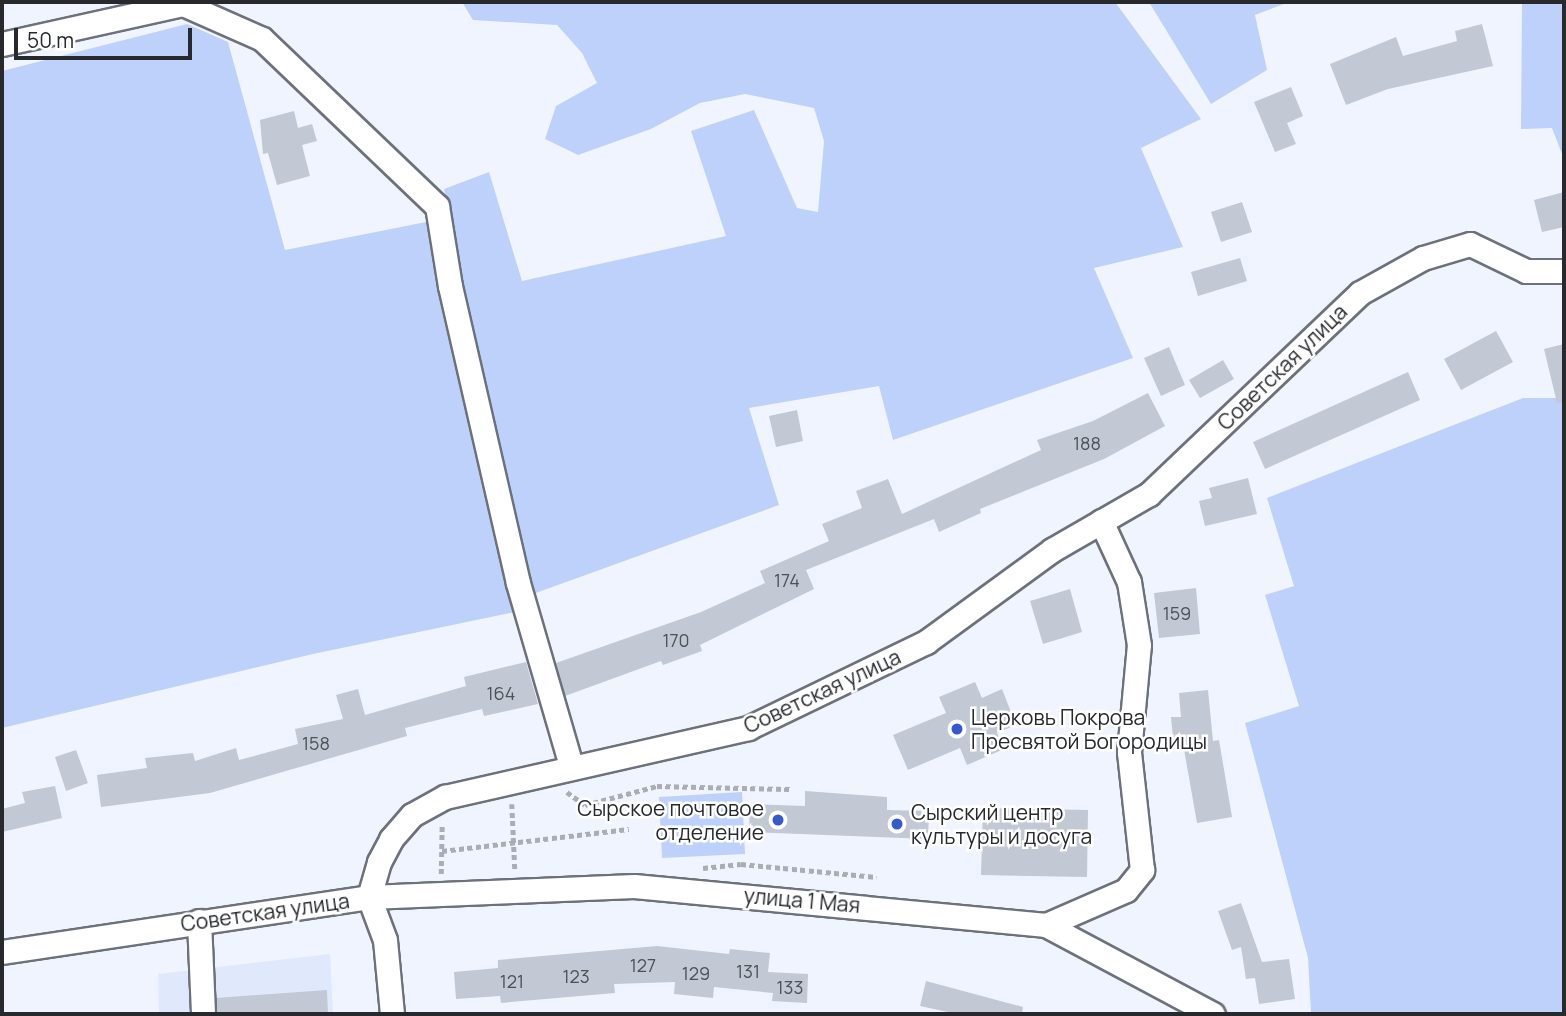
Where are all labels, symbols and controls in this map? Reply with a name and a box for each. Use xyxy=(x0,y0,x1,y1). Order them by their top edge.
scale bar xyxy=(18,14,196,58)
text: 50 m xyxy=(27,26,74,54)
street label: Советская улица xyxy=(1212,299,1352,435)
house number: 188 xyxy=(1073,432,1101,454)
house number: 174 xyxy=(774,569,800,591)
house number: 159 xyxy=(1163,602,1191,624)
house number: 170 xyxy=(662,629,690,651)
street label: Советская улица xyxy=(740,644,904,738)
house number: 164 xyxy=(487,682,515,704)
place label: Церковь Покрова Пресвятой Богородицы xyxy=(971,704,1207,754)
marker: Церковь Покрова Пресвятой Богородицы xyxy=(949,721,965,737)
house number: 158 xyxy=(302,732,330,754)
place label: Сырское почтовое отделение xyxy=(577,795,764,845)
place label: Сырский центр культуры и досуга xyxy=(911,799,1092,849)
marker: Сырское почтовое отделение xyxy=(770,812,786,828)
marker: Сырский центр культуры и досуга xyxy=(889,816,905,832)
street label: улица 1 Мая xyxy=(743,882,861,918)
street label: Советская улица xyxy=(179,888,351,936)
house number: 127 xyxy=(630,954,656,976)
house number: 131 xyxy=(736,960,760,982)
house number: 129 xyxy=(682,962,710,984)
house number: 123 xyxy=(562,965,590,987)
house number: 121 xyxy=(500,970,524,992)
house number: 133 xyxy=(777,976,803,998)

